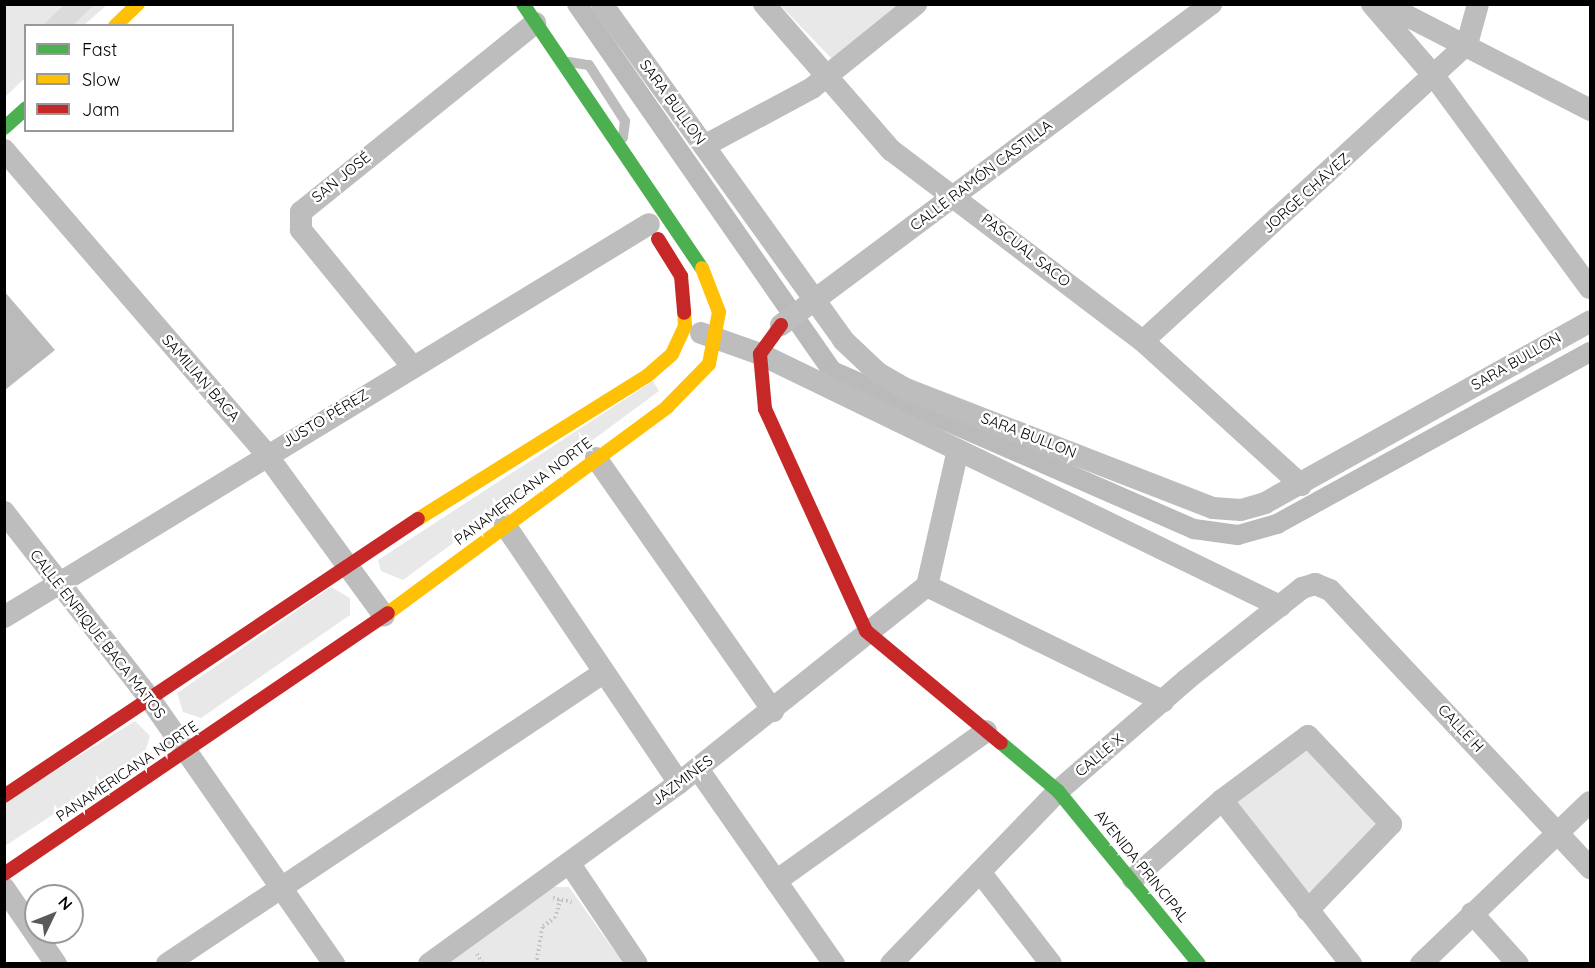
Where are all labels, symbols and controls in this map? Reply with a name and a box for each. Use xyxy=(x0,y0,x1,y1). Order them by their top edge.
legend xyxy=(24,24,234,132)
text: Fast xyxy=(82,38,117,61)
street label: SARA BULLON xyxy=(636,56,710,148)
text: Slow xyxy=(82,68,120,91)
text: Jam xyxy=(82,98,120,121)
street label: CALLE RAMÓN CASTILLA xyxy=(906,116,1056,234)
street label: SAN JOSÉ xyxy=(308,148,374,206)
street label: JORGE CHÁVEZ xyxy=(1259,149,1353,237)
street label: PASCUAL SACO xyxy=(978,210,1074,290)
street label: SARA BULLON xyxy=(1468,328,1564,394)
street label: SAMILIAN BACA xyxy=(158,331,244,425)
street label: JUSTO PÉREZ xyxy=(279,385,371,451)
street label: SARA BULLON xyxy=(979,409,1079,461)
street label: PANAMERICANA NORTE xyxy=(451,433,595,549)
street label: CALLE ENRIQUE BACA MATOS xyxy=(26,546,170,722)
street label: CALLE H xyxy=(1434,700,1488,756)
street label: PANAMERICANA NORTE xyxy=(53,717,201,825)
street label: CALLE X xyxy=(1071,730,1127,780)
street label: JAZMINES xyxy=(648,751,716,809)
street label: AVENIDA PRINCIPAL xyxy=(1091,806,1193,926)
north arrow xyxy=(24,884,84,944)
text: N xyxy=(54,892,77,914)

